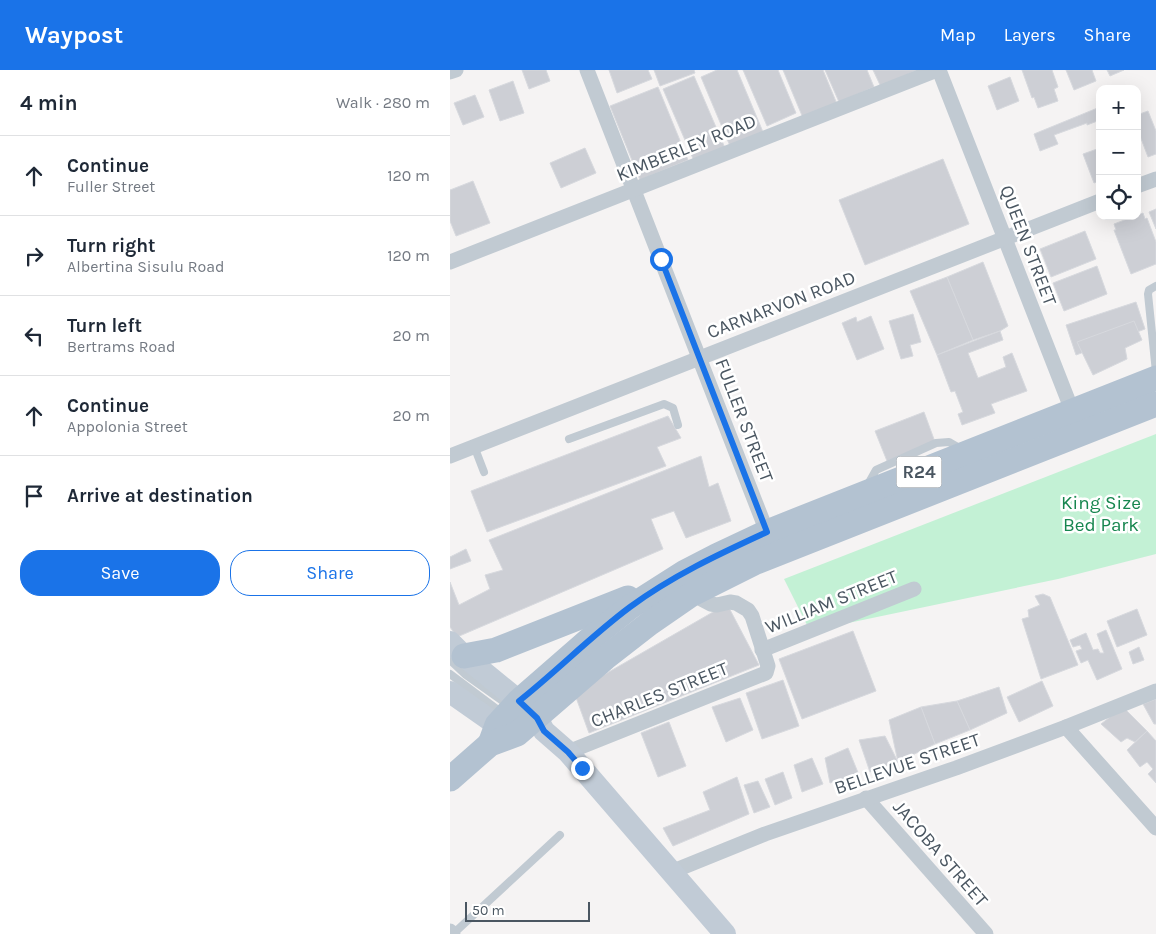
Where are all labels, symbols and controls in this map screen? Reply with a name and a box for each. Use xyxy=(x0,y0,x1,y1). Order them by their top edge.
text: Waypost xyxy=(25,21,123,49)
text: Map xyxy=(940,24,976,46)
text: Layers xyxy=(1004,24,1056,46)
text: Share xyxy=(1084,24,1131,46)
map controls xyxy=(1096,85,1141,220)
button: + xyxy=(1096,85,1141,130)
text: 4 min xyxy=(20,91,78,115)
text: Walk · 280 m xyxy=(336,93,430,112)
street label: KIMBERLEY ROAD xyxy=(613,110,760,186)
button: − xyxy=(1096,130,1141,175)
text: Continue xyxy=(67,155,149,177)
icon: ahead xyxy=(20,162,48,190)
text: 120 m xyxy=(387,166,430,185)
button: locate xyxy=(1096,175,1141,220)
text: Fuller Street xyxy=(67,177,155,196)
street label: QUEEN STREET xyxy=(995,182,1061,309)
text: Turn right xyxy=(67,235,156,257)
icon: right xyxy=(20,242,48,270)
text: 120 m xyxy=(387,246,430,265)
route start xyxy=(650,248,673,271)
text: Albertina Sisulu Road xyxy=(67,257,225,276)
street label: CARNARVON ROAD xyxy=(704,266,859,343)
text: Turn left xyxy=(67,315,142,337)
icon: left xyxy=(20,322,48,350)
text: 20 m xyxy=(392,326,430,345)
text: Bertrams Road xyxy=(67,337,176,356)
street label: FULLER STREET xyxy=(710,356,778,486)
text: Continue xyxy=(67,395,149,417)
icon: ahead xyxy=(20,402,48,430)
text: 20 m xyxy=(392,406,430,425)
text: Appolonia Street xyxy=(67,417,188,436)
road number: R24 xyxy=(896,457,942,488)
icon: arrive xyxy=(20,482,48,510)
text: Arrive at destination xyxy=(67,485,253,507)
park label: King Size Bed Park xyxy=(1061,492,1141,536)
button: Save xyxy=(20,550,220,596)
button: Share xyxy=(230,550,430,596)
street label: WILLIAM STREET xyxy=(762,565,901,638)
street label: CHARLES STREET xyxy=(588,657,732,732)
street label: BELLEVUE STREET xyxy=(832,729,984,799)
route end xyxy=(571,757,594,780)
street label: JACOBA STREET xyxy=(888,796,993,912)
scale bar xyxy=(465,899,590,922)
text: 50 m xyxy=(472,902,505,919)

